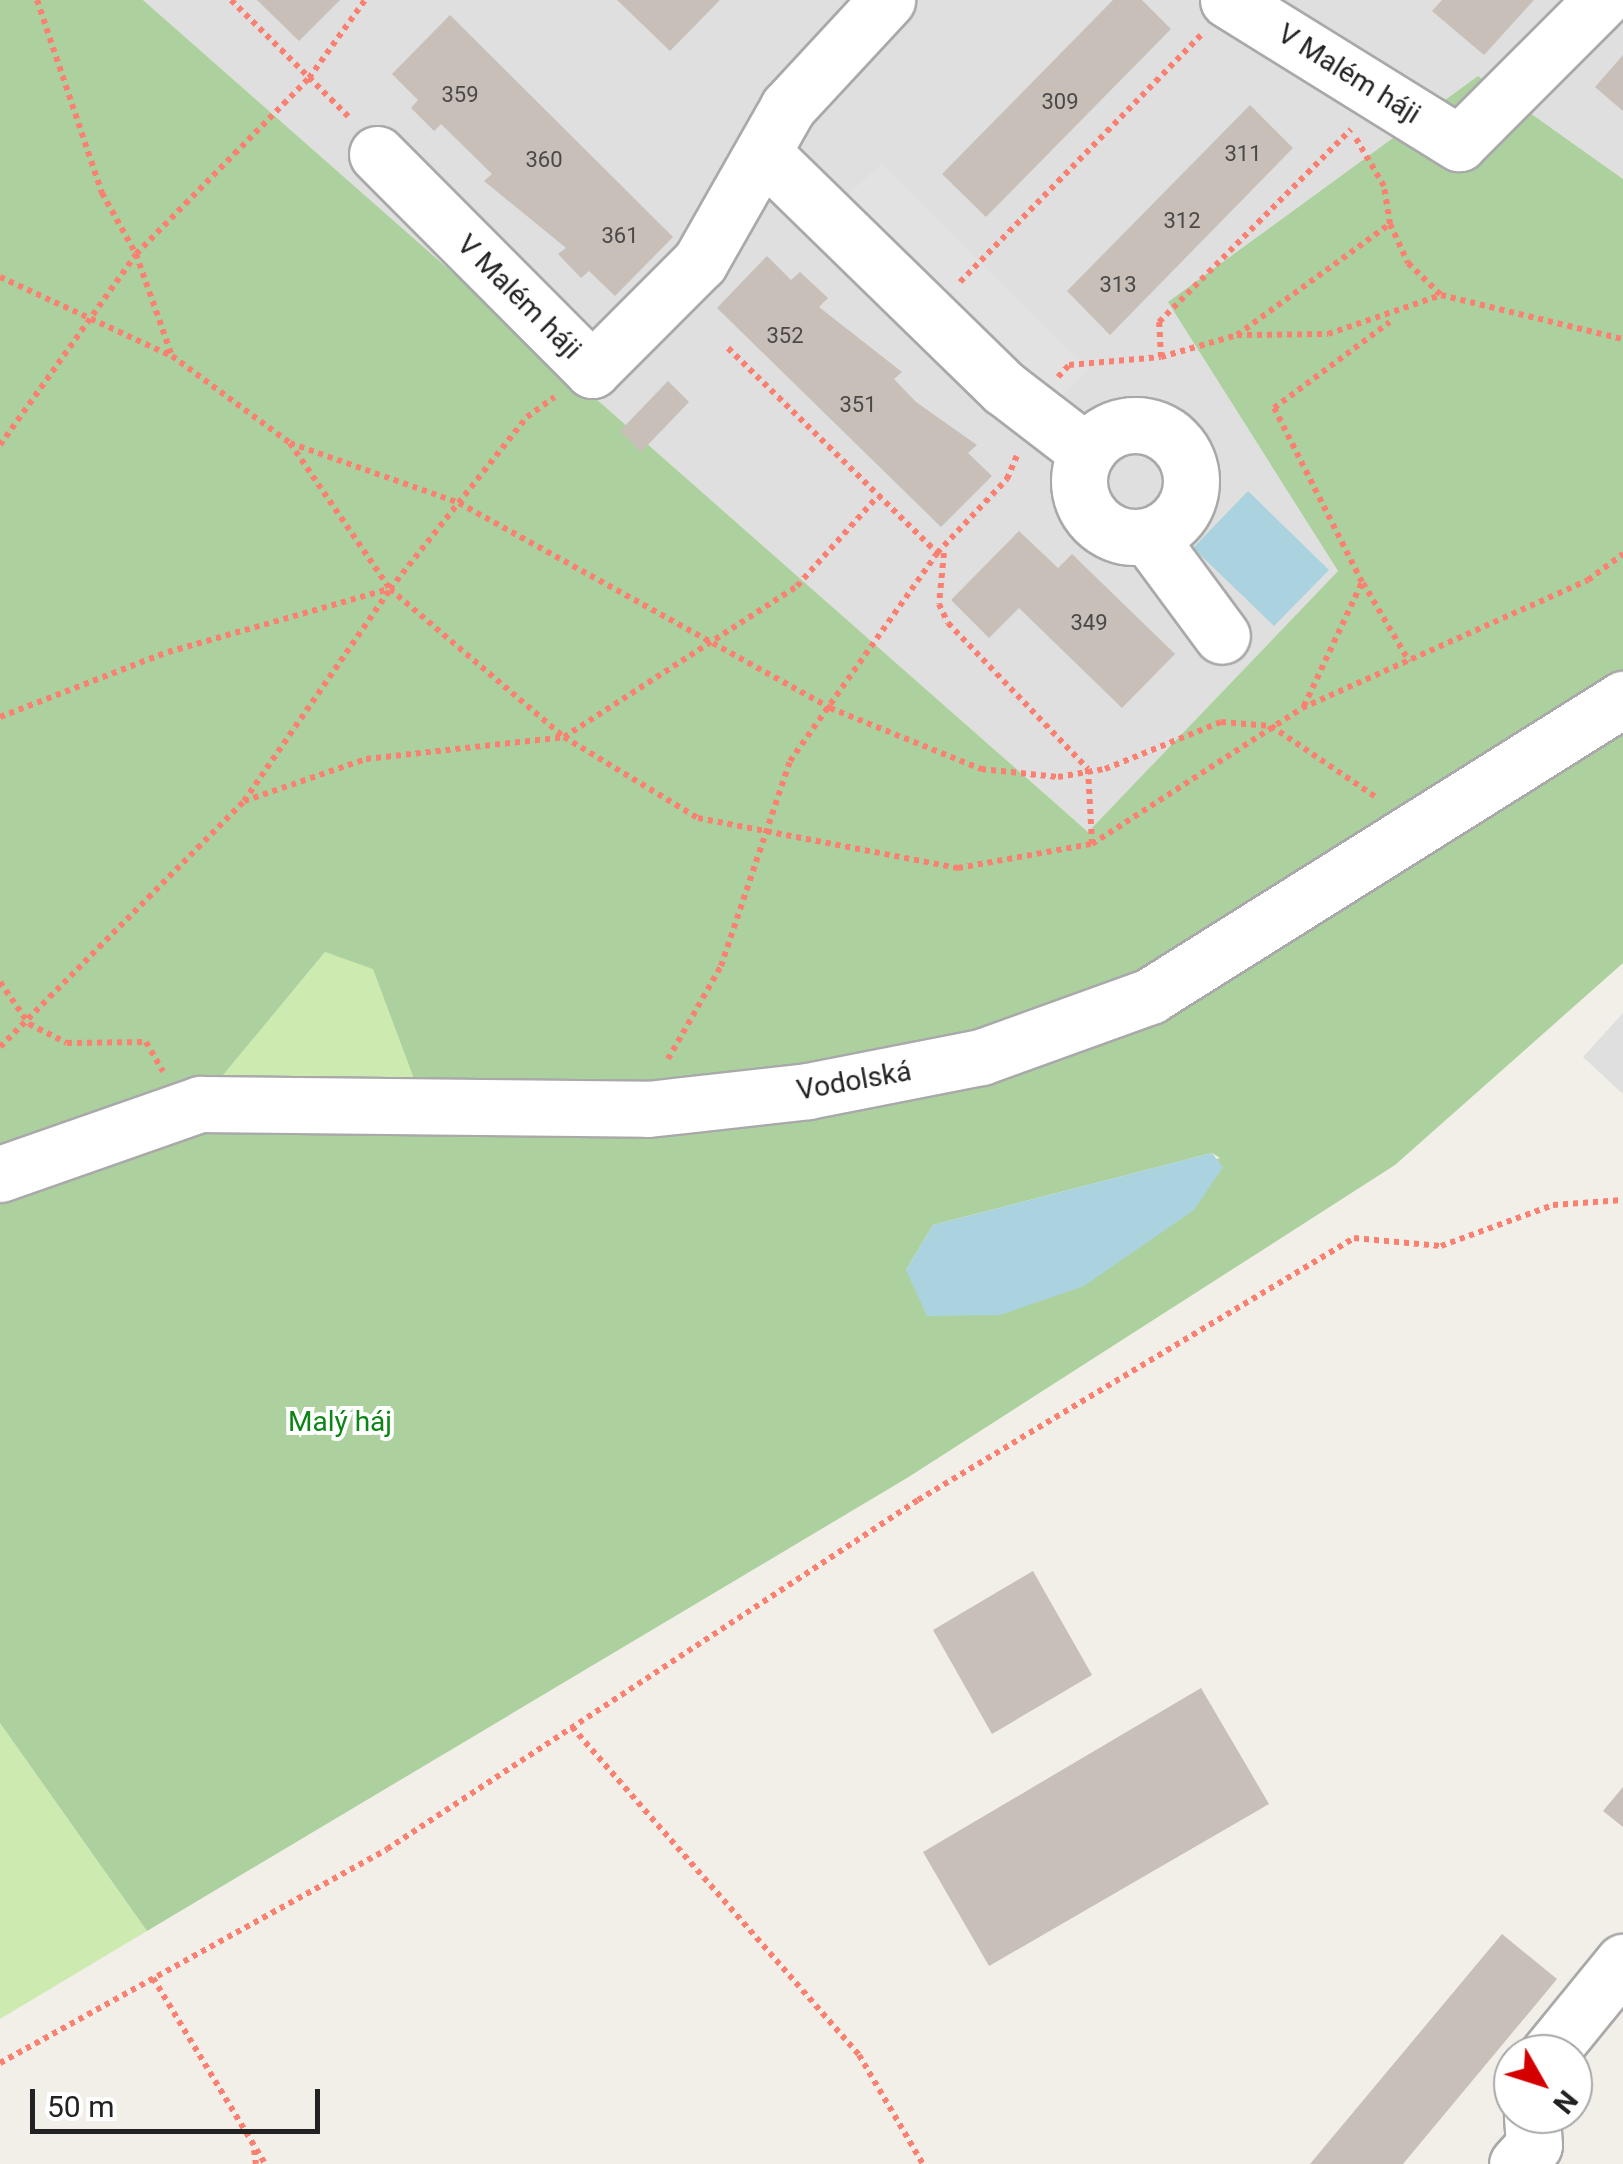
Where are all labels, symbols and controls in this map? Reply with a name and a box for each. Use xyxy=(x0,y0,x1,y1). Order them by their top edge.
street label: V Malém háji xyxy=(1272,17,1426,131)
house number: 359 xyxy=(441,82,479,108)
house number: 309 xyxy=(1041,89,1079,115)
house number: 311 xyxy=(1224,141,1262,167)
house number: 360 xyxy=(525,147,563,173)
house number: 312 xyxy=(1163,208,1201,234)
house number: 361 xyxy=(601,223,639,249)
street label: V Malém háji xyxy=(450,228,588,366)
house number: 313 xyxy=(1099,272,1137,298)
house number: 352 xyxy=(766,323,804,349)
house number: 351 xyxy=(839,392,877,418)
house number: 349 xyxy=(1070,610,1108,636)
street label: Vodolská xyxy=(794,1054,914,1108)
park label: Malý háj xyxy=(288,1405,392,1439)
north arrow xyxy=(1493,2034,1593,2134)
scale bar xyxy=(35,2069,325,2131)
text: N xyxy=(1546,2084,1584,2120)
text: 50 m xyxy=(47,2089,114,2124)

